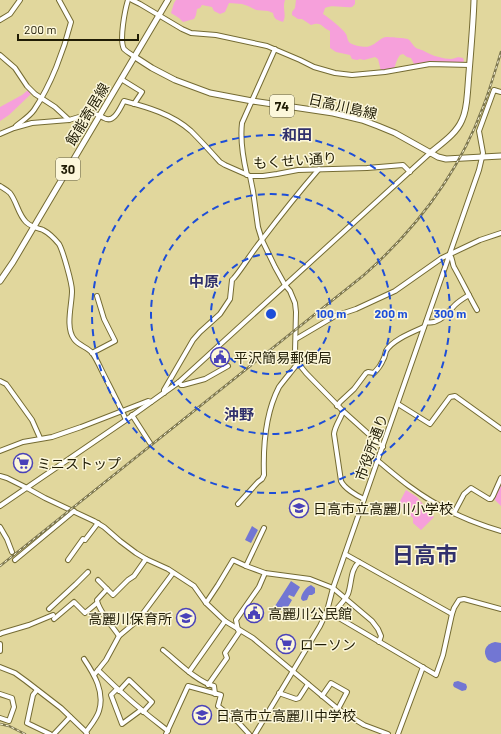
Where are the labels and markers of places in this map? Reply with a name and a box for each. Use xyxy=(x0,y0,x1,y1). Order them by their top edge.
centre of rings xyxy=(264,307,278,321)
public building icon: 平沢簡易郵便局 xyxy=(209,346,231,368)
place label: 平沢簡易郵便局 xyxy=(234,349,332,366)
supermarket icon: ミニストップ xyxy=(12,452,34,474)
place label: ミニストップ xyxy=(37,455,121,472)
school or university icon: 日高市立高麗川小学校 xyxy=(288,497,310,519)
place label: 日高市立高麗川小学校 xyxy=(313,500,453,517)
public building icon: 高麗川公民館 xyxy=(243,602,265,624)
place label: 高麗川公民館 xyxy=(268,605,352,622)
school or university icon: 高麗川保育所 xyxy=(175,607,197,629)
place label: 高麗川保育所 xyxy=(88,610,172,627)
supermarket icon: ローソン xyxy=(275,633,297,655)
place label: ローソン xyxy=(300,636,356,653)
school or university icon: 日高市立高麗川中学校 xyxy=(191,704,213,726)
place label: 日高市立高麗川中学校 xyxy=(216,707,356,724)

